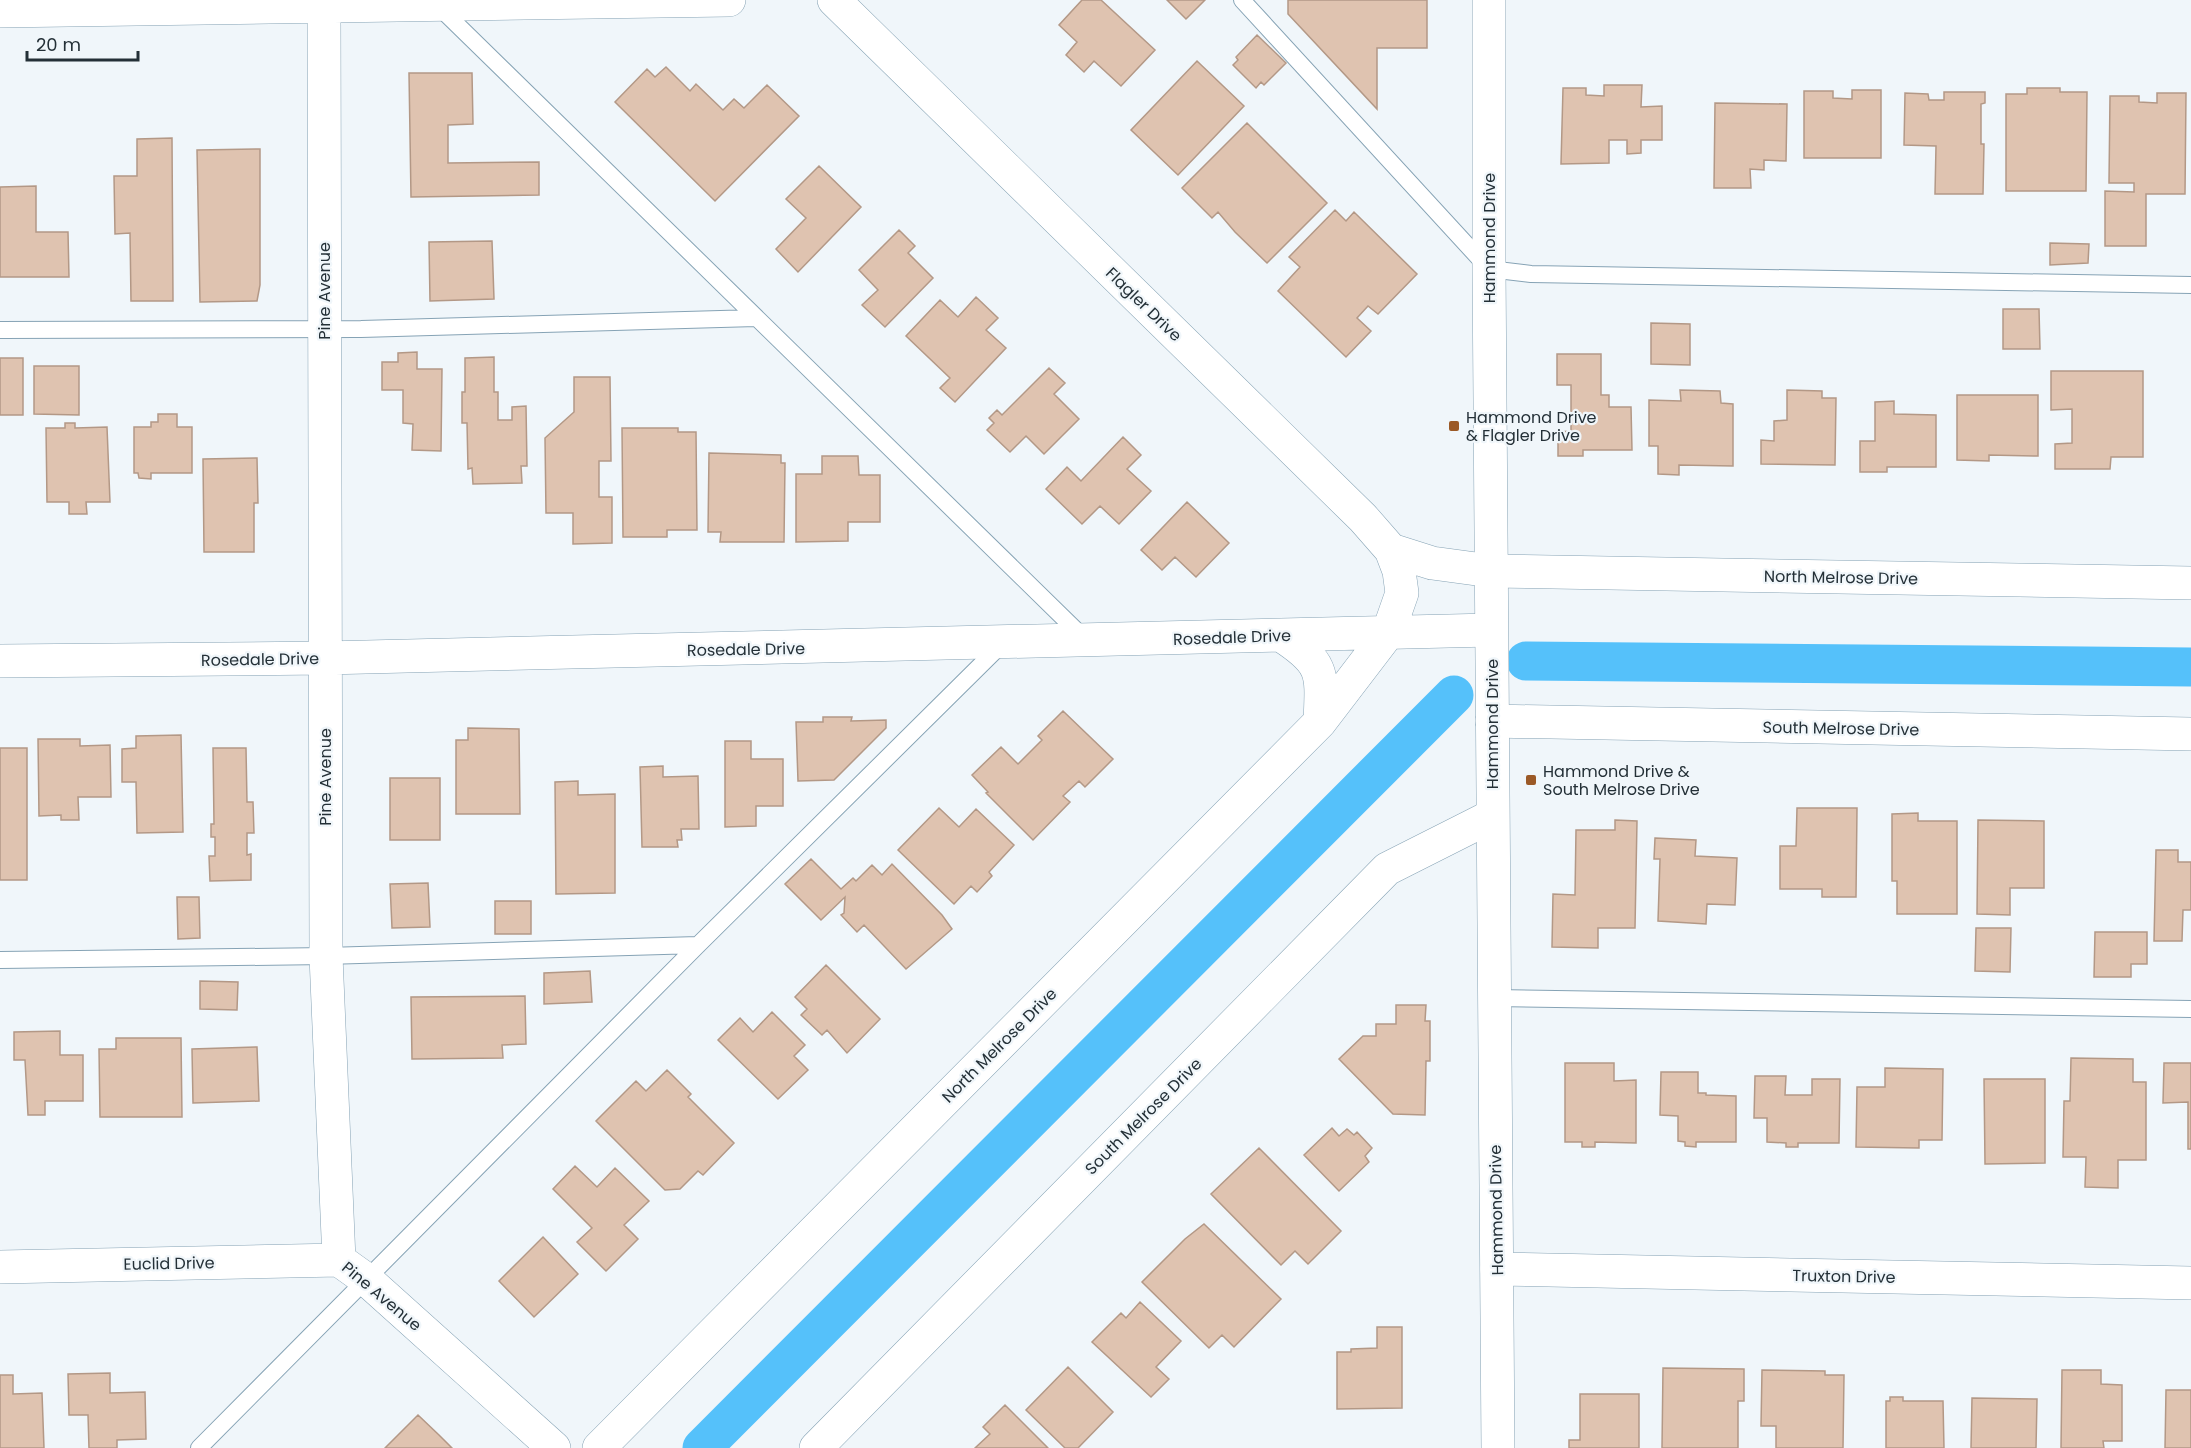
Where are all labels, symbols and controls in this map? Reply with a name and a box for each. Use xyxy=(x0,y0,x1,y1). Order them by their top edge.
scale bar xyxy=(27,24,138,62)
text: 20 m xyxy=(36,32,81,57)
street label: Hammond Drive xyxy=(1478,173,1501,303)
street label: Pine Avenue xyxy=(313,242,336,340)
street label: Flagler Drive xyxy=(1100,262,1187,347)
place label: Hammond Drive & Flagler Drive xyxy=(1466,406,1597,447)
marker: Hammond Drive & Flagler Drive xyxy=(1447,419,1461,433)
street label: North Melrose Drive xyxy=(1764,565,1918,590)
street label: Rosedale Drive xyxy=(1173,624,1292,651)
street label: Rosedale Drive xyxy=(687,637,805,662)
street label: Rosedale Drive xyxy=(201,647,319,672)
street label: Hammond Drive xyxy=(1481,659,1504,789)
street label: South Melrose Drive xyxy=(1762,716,1920,741)
street label: Pine Avenue xyxy=(314,728,337,826)
place label: Hammond Drive & South Melrose Drive xyxy=(1543,760,1700,801)
marker: Hammond Drive & South Melrose Drive xyxy=(1524,773,1538,787)
street label: North Melrose Drive xyxy=(937,983,1062,1108)
street label: South Melrose Drive xyxy=(1080,1053,1207,1180)
street label: Hammond Drive xyxy=(1484,1144,1509,1275)
street label: Euclid Drive xyxy=(123,1251,215,1276)
street label: Pine Avenue xyxy=(337,1256,427,1337)
street label: Truxton Drive xyxy=(1792,1264,1896,1289)

